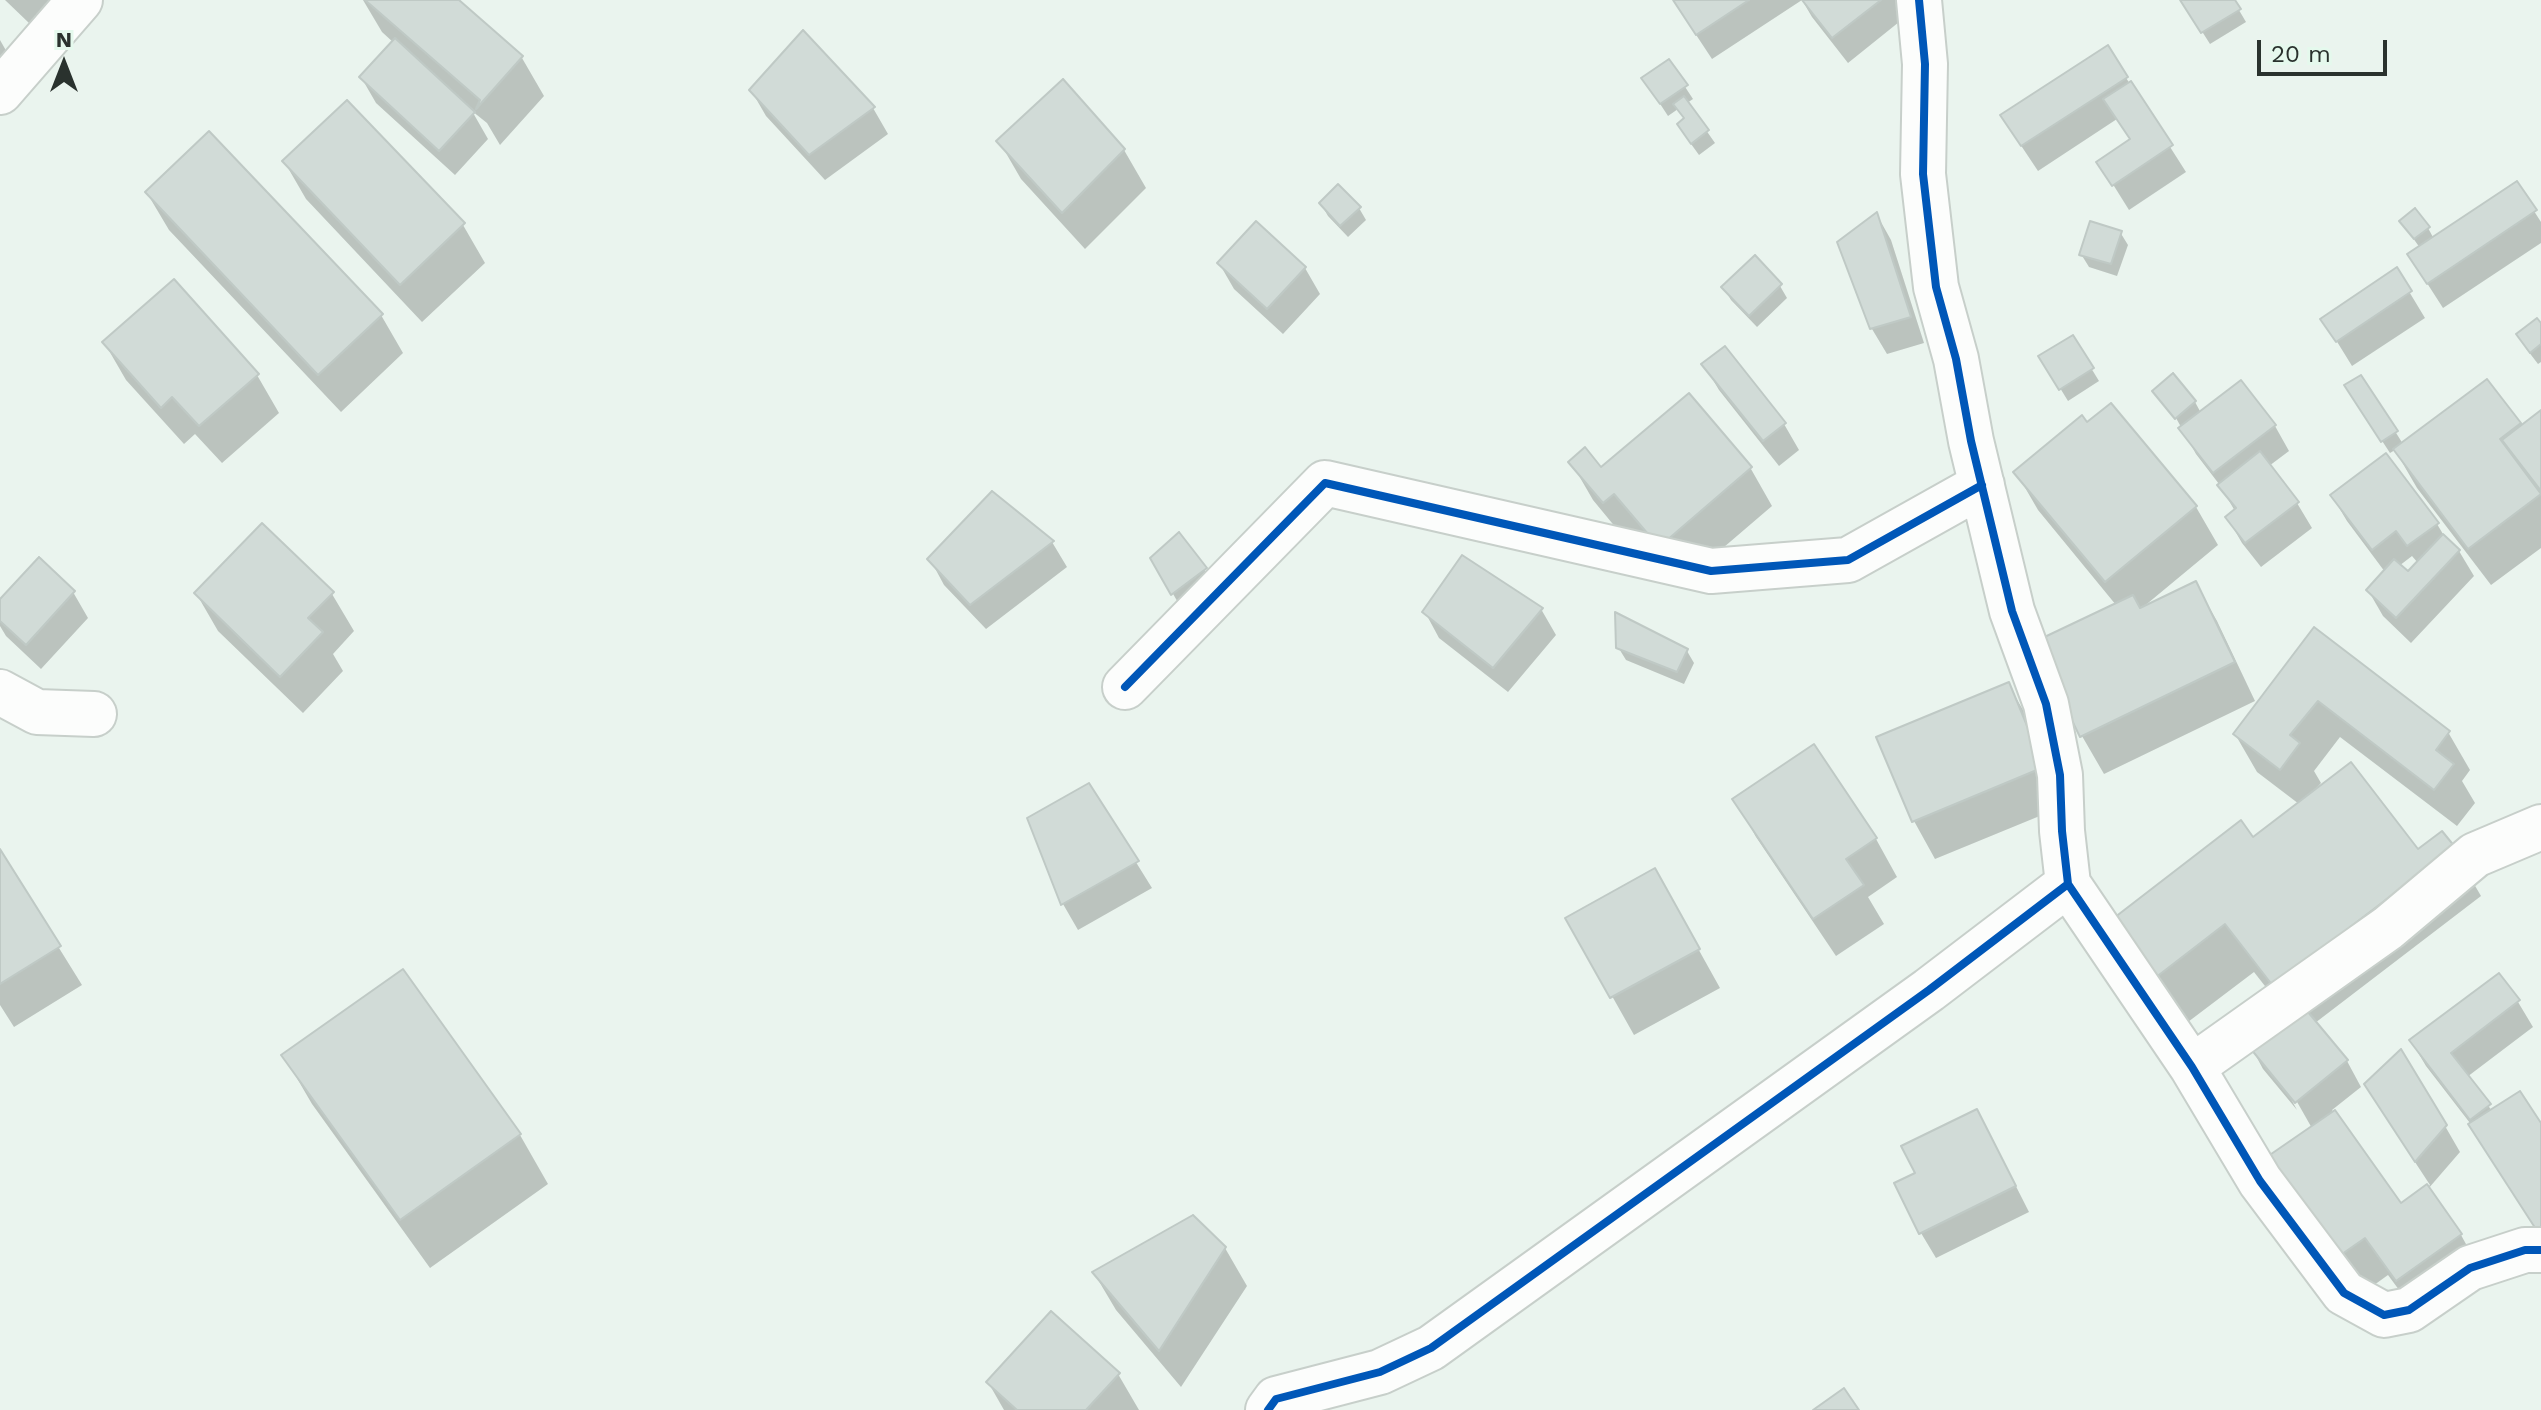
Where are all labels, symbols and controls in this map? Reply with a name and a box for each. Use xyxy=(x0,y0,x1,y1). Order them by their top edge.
north arrow xyxy=(24,24,104,104)
scale bar xyxy=(2261,24,2391,74)
text: N xyxy=(56,27,72,52)
text: 20 m xyxy=(2271,40,2331,68)

